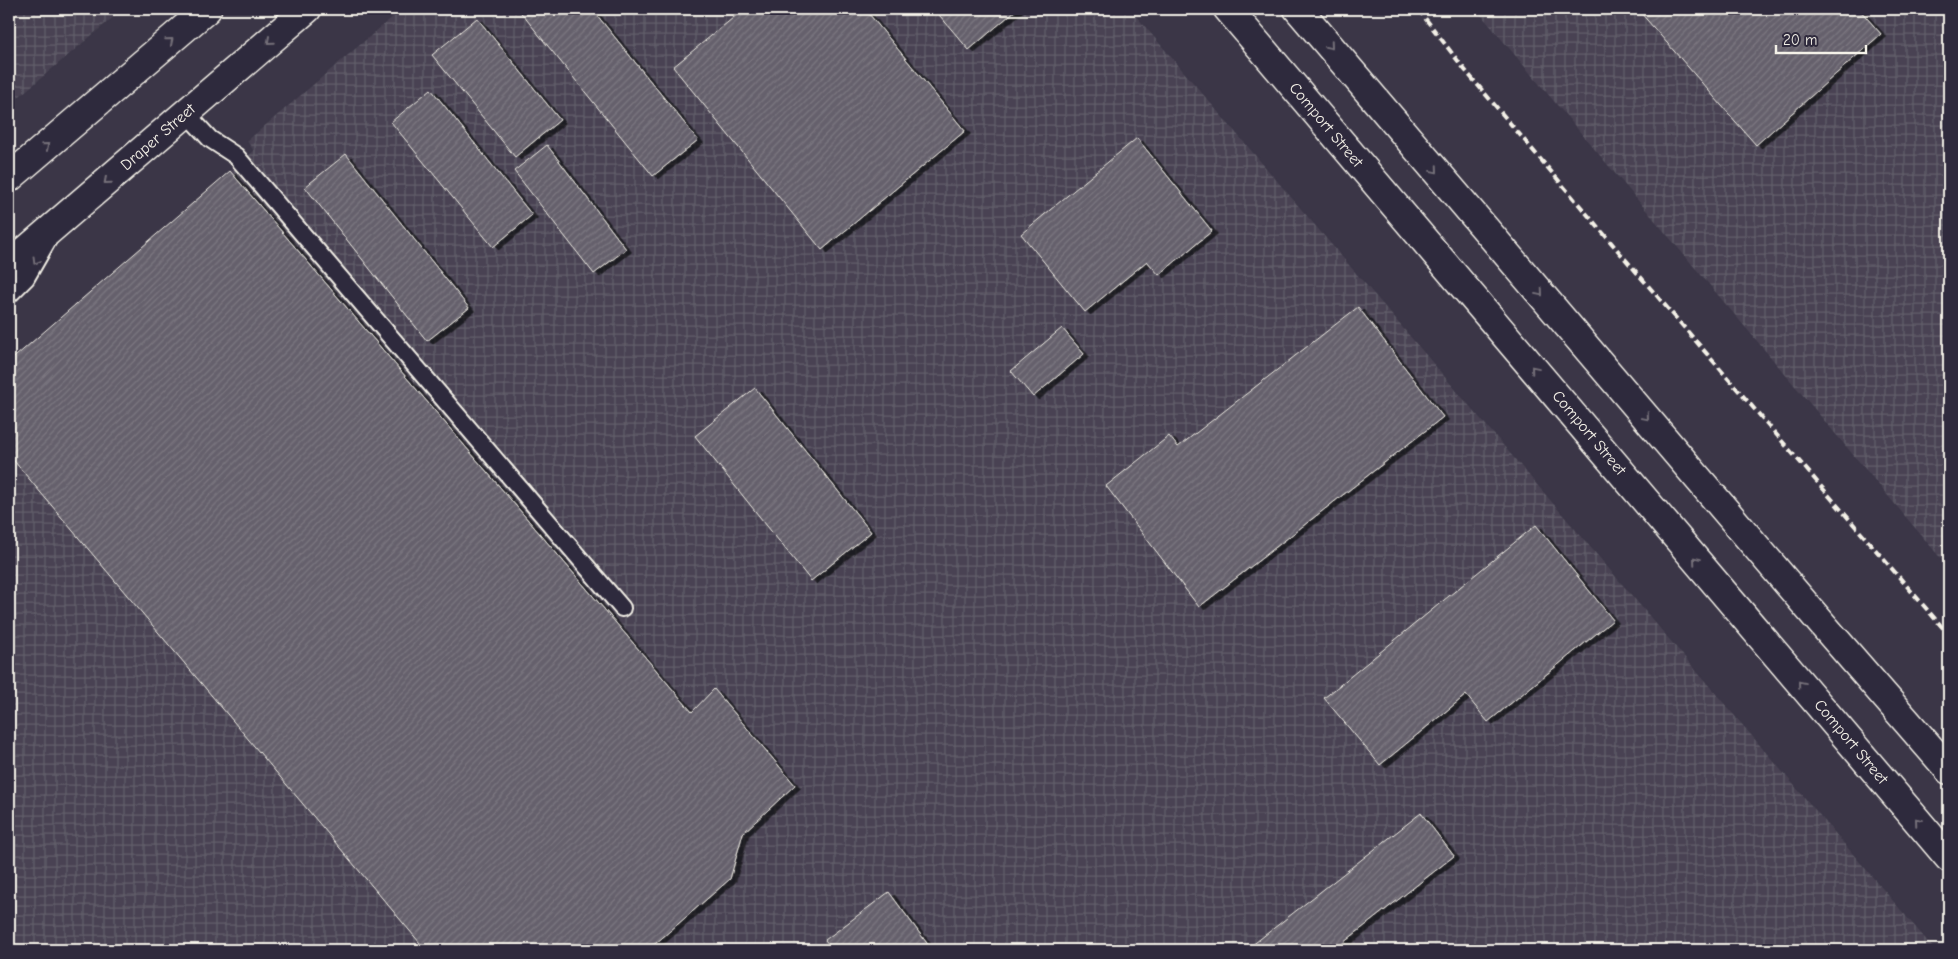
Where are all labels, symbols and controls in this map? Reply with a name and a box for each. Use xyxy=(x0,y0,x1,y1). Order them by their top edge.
scale bar xyxy=(1776,22,1866,54)
text: 20 m xyxy=(1783,31,1817,49)
one-way arrow xyxy=(267,35,276,44)
one-way arrow xyxy=(164,38,173,47)
one-way arrow xyxy=(1324,40,1333,49)
street label: Comport Street xyxy=(1285,79,1367,171)
street label: Draper Street xyxy=(117,100,199,174)
one-way arrow xyxy=(40,144,49,152)
one-way arrow xyxy=(1430,164,1439,173)
one-way arrow xyxy=(104,175,113,183)
one-way arrow xyxy=(33,256,43,265)
one-way arrow xyxy=(1535,288,1544,297)
one-way arrow xyxy=(1531,366,1540,375)
street label: Comport Street xyxy=(1548,387,1630,479)
one-way arrow xyxy=(1640,412,1649,421)
one-way arrow xyxy=(1693,556,1702,565)
one-way arrow xyxy=(1798,680,1807,689)
street label: Comport Street xyxy=(1810,696,1892,788)
one-way arrow xyxy=(1915,818,1923,827)

